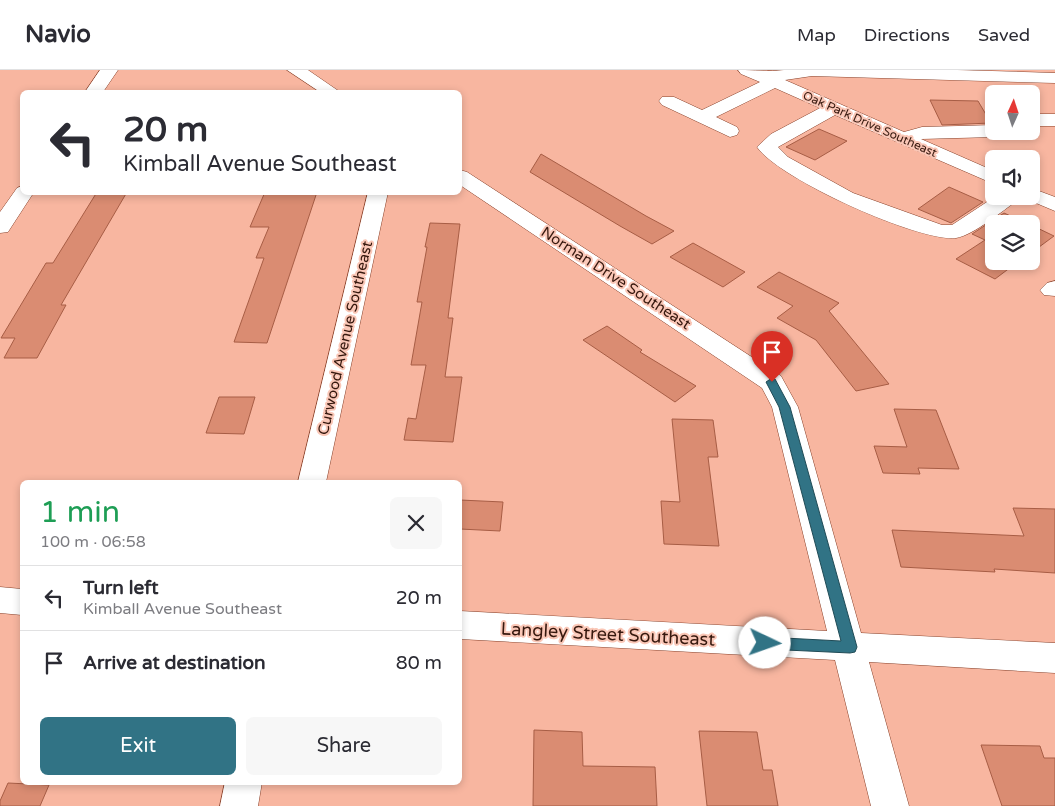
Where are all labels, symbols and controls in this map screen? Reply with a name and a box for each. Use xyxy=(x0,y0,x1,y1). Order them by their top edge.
text: Navio xyxy=(25,20,91,49)
text: Map xyxy=(797,24,836,46)
text: Directions xyxy=(864,24,950,46)
text: Saved xyxy=(978,24,1030,46)
north arrow xyxy=(985,85,1040,140)
map controls xyxy=(985,85,1040,270)
street label: Oak Park Drive Southeast xyxy=(801,88,940,160)
text: 20 m xyxy=(123,109,208,151)
icon: left xyxy=(40,110,105,175)
button: sound xyxy=(985,150,1040,205)
text: Kimball Avenue Southeast xyxy=(123,151,397,177)
button: layers xyxy=(985,215,1040,270)
street label: Norman Drive Southeast xyxy=(538,223,694,333)
street label: Curwood Avenue Southeast xyxy=(314,239,376,437)
pin xyxy=(751,331,793,382)
icon: arrive xyxy=(758,338,786,366)
text: 1 min xyxy=(40,494,120,531)
button: close xyxy=(390,497,442,549)
text: 100 m · 06:58 xyxy=(40,532,146,552)
text: Turn left xyxy=(83,577,159,599)
icon: left xyxy=(40,584,68,612)
text: 20 m xyxy=(396,587,442,609)
text: Kimball Avenue Southeast xyxy=(83,599,282,619)
position arrow xyxy=(738,616,790,668)
street label: Langley Street Southeast xyxy=(500,617,716,651)
icon: arrive xyxy=(40,649,68,677)
text: Arrive at destination xyxy=(83,652,266,674)
text: 80 m xyxy=(396,652,442,674)
button: Exit xyxy=(40,717,236,775)
button: Share xyxy=(246,717,442,775)

